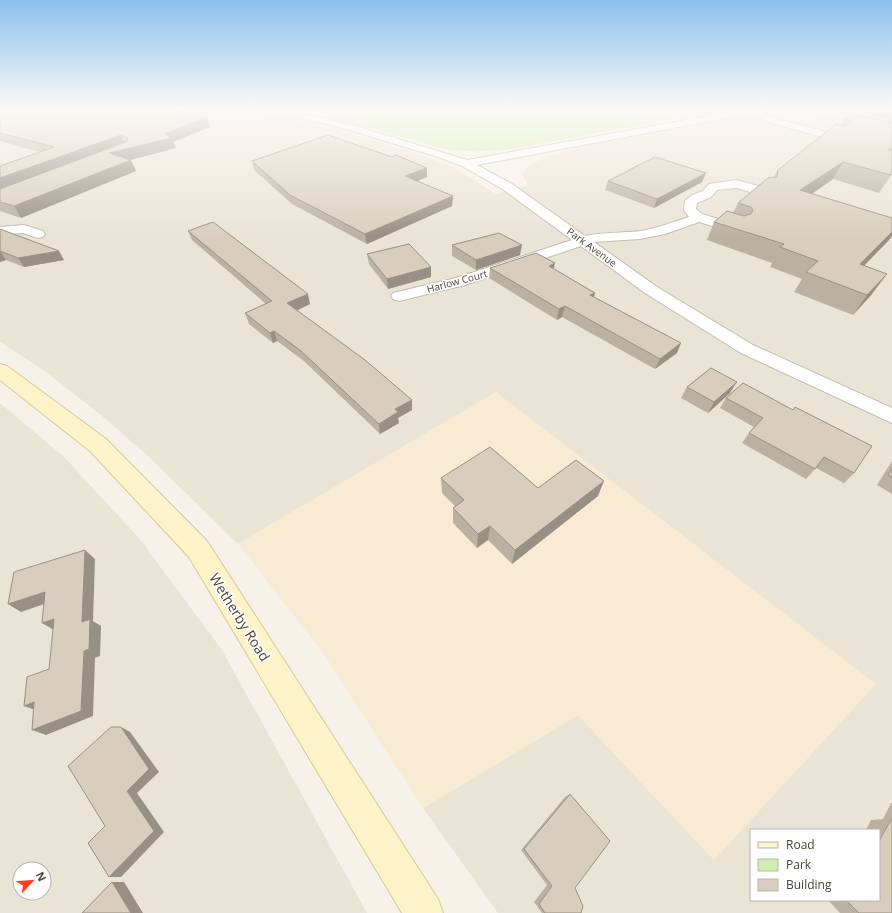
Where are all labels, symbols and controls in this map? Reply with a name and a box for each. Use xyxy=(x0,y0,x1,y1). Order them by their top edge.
street label: Park Avenue xyxy=(564,224,620,270)
street label: Harlow Court xyxy=(425,266,489,296)
street label: Wetherby Road xyxy=(205,569,275,665)
legend xyxy=(750,829,880,901)
text: Road xyxy=(786,836,815,853)
text: Park xyxy=(786,856,812,873)
north arrow xyxy=(12,861,52,901)
text: N xyxy=(33,869,50,884)
text: Building xyxy=(786,876,832,893)

